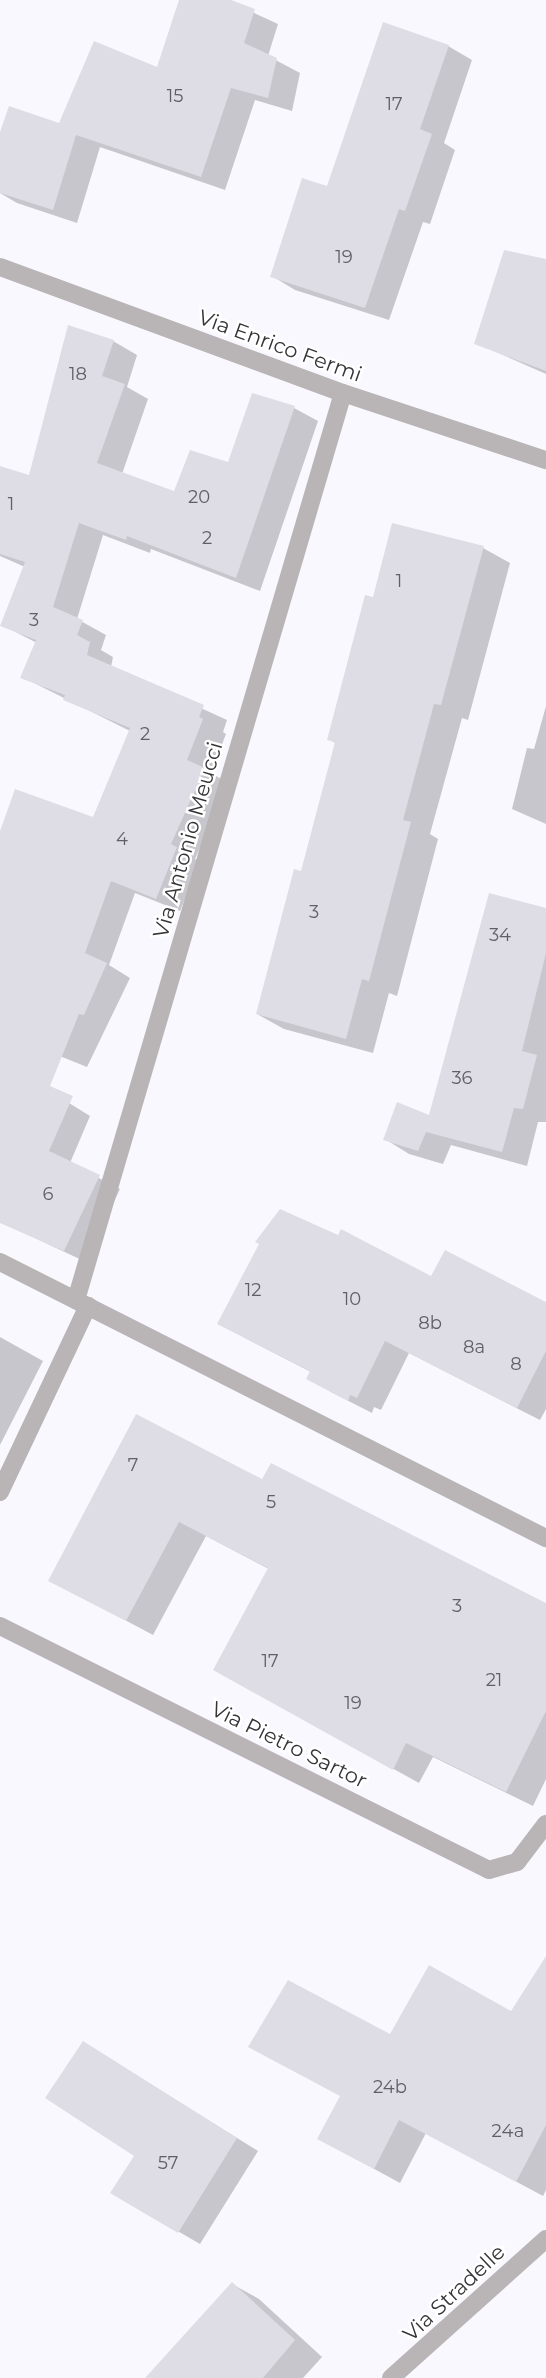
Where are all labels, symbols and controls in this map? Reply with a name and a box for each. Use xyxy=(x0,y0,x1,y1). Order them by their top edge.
house number: 15 xyxy=(167,85,183,107)
house number: 17 xyxy=(385,93,403,115)
house number: 19 xyxy=(335,246,353,268)
street label: Via Enrico Fermi xyxy=(195,305,365,387)
house number: 18 xyxy=(69,363,87,385)
house number: 20 xyxy=(188,486,210,508)
house number: 1 xyxy=(8,493,14,515)
house number: 2 xyxy=(202,527,212,549)
house number: 1 xyxy=(396,570,402,592)
house number: 3 xyxy=(29,609,39,631)
house number: 2 xyxy=(140,723,150,745)
street label: Via Antonio Meucci xyxy=(148,739,228,941)
house number: 4 xyxy=(116,828,128,850)
house number: 3 xyxy=(309,901,319,923)
house number: 34 xyxy=(489,924,511,946)
house number: 36 xyxy=(451,1067,473,1089)
house number: 6 xyxy=(43,1183,53,1205)
house number: 12 xyxy=(245,1279,261,1301)
house number: 10 xyxy=(343,1288,361,1310)
house number: 8b xyxy=(418,1312,442,1334)
house number: 8a xyxy=(463,1336,485,1358)
house number: 8 xyxy=(510,1353,522,1375)
house number: 7 xyxy=(128,1454,138,1476)
house number: 5 xyxy=(266,1491,276,1513)
house number: 3 xyxy=(452,1595,462,1617)
house number: 17 xyxy=(261,1650,279,1672)
house number: 21 xyxy=(486,1669,502,1691)
house number: 19 xyxy=(344,1692,362,1714)
street label: Via Pietro Sartor xyxy=(207,1696,371,1794)
house number: 24b xyxy=(373,2076,407,2098)
house number: 24a xyxy=(492,2120,524,2142)
house number: 57 xyxy=(158,2152,178,2174)
street label: Via Stradelle xyxy=(398,2239,510,2347)

